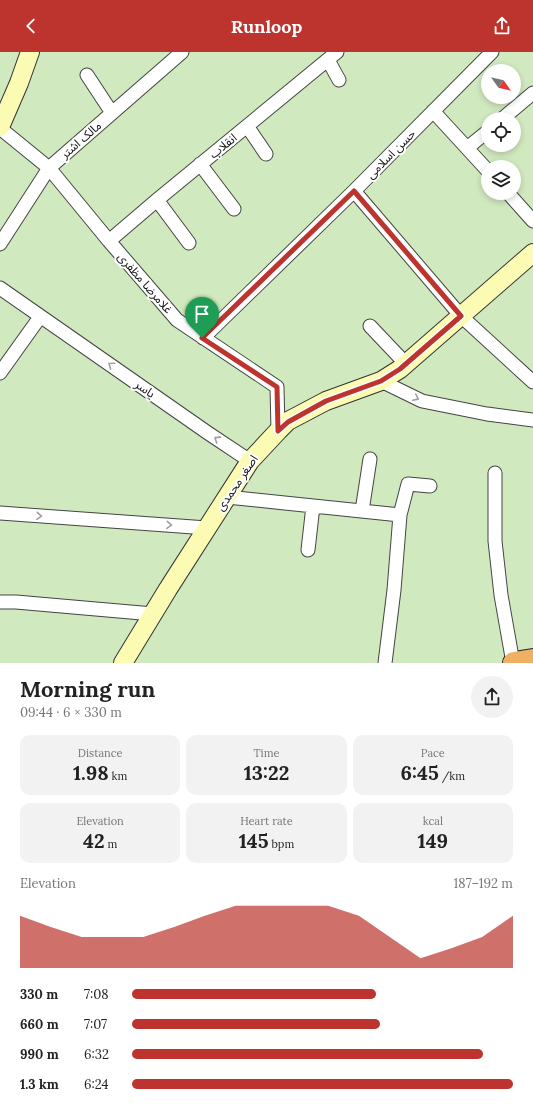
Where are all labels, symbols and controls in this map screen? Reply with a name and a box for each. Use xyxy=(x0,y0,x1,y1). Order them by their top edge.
icon: back xyxy=(20,15,42,37)
text: Runloop xyxy=(231,15,302,38)
icon: share xyxy=(491,15,513,37)
north arrow xyxy=(481,64,521,104)
map controls xyxy=(481,64,521,200)
button: locate xyxy=(481,112,521,152)
street label: مالک اشتر xyxy=(56,118,104,162)
street label: حسن اسلامی xyxy=(363,126,418,181)
street label: انقلاب xyxy=(206,130,240,161)
button: layers xyxy=(481,160,521,200)
street label: غلامرضا مظفری xyxy=(115,249,176,316)
pin xyxy=(185,297,219,338)
icon: arrive xyxy=(191,303,213,325)
one-way arrow xyxy=(108,363,115,370)
street label: یاسر xyxy=(131,376,158,401)
one-way arrow xyxy=(412,393,419,401)
one-way arrow xyxy=(215,437,222,444)
street label: اصغر محمدی xyxy=(212,452,261,514)
one-way arrow xyxy=(36,511,42,520)
one-way arrow xyxy=(165,521,172,530)
text: Morning run xyxy=(20,675,155,703)
button: share xyxy=(471,676,513,718)
text: 09:44 · 6 × 330 m xyxy=(20,704,122,721)
text: Distance xyxy=(78,746,123,760)
text: Time xyxy=(254,746,279,760)
text: Pace xyxy=(421,746,445,760)
text: 1.98 xyxy=(73,760,109,785)
text: 13:22 xyxy=(244,760,289,785)
text: 6:45 xyxy=(401,760,439,785)
text: km xyxy=(109,769,127,783)
text: /km xyxy=(439,769,465,783)
text: Elevation xyxy=(77,814,124,828)
text: Heart rate xyxy=(240,814,293,828)
text: kcal xyxy=(423,814,443,828)
text: 42 xyxy=(83,828,105,853)
text: 145 xyxy=(239,828,269,853)
text: 149 xyxy=(418,828,448,853)
text: m xyxy=(105,837,117,851)
text: bpm xyxy=(269,837,294,851)
text: Elevation xyxy=(20,875,76,892)
text: 187–192 m xyxy=(454,875,513,892)
text: 330 m xyxy=(20,986,58,1003)
text: 7:08 xyxy=(84,986,109,1003)
text: 660 m xyxy=(20,1016,59,1033)
text: 7:07 xyxy=(84,1016,107,1033)
text: 990 m xyxy=(20,1046,59,1063)
text: 6:32 xyxy=(84,1046,109,1063)
text: 1.3 km xyxy=(20,1076,59,1093)
text: 6:24 xyxy=(84,1076,109,1093)

